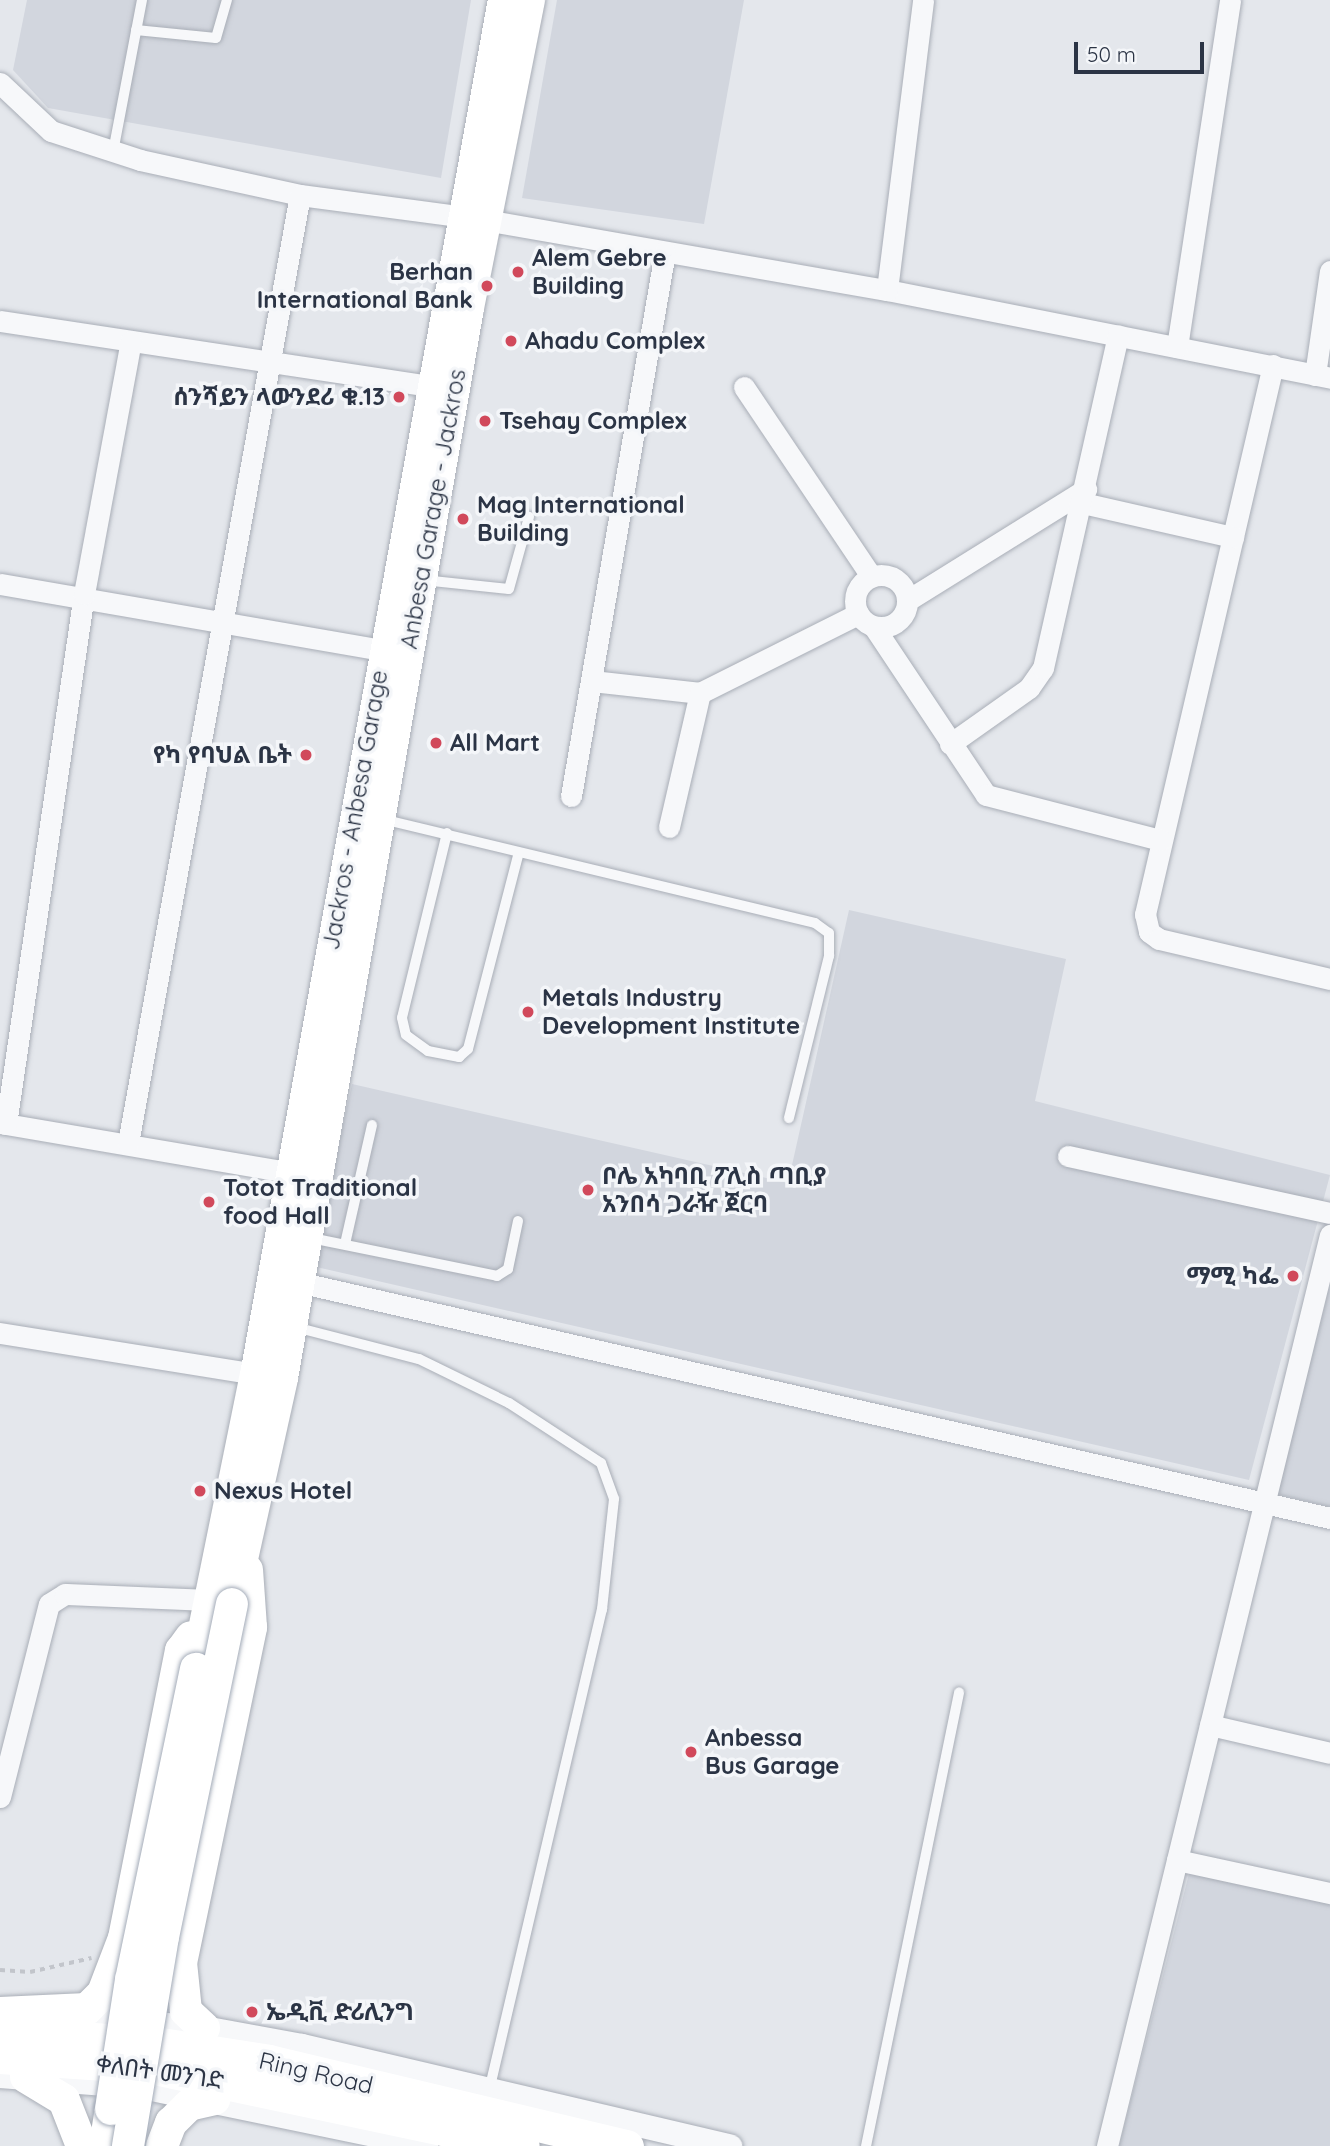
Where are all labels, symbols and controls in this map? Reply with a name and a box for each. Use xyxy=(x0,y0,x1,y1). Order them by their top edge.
scale bar xyxy=(1078,28,1208,72)
text: 50 m xyxy=(1087,41,1136,67)
place label: Alem Gebre Building xyxy=(532,244,667,300)
place label: Berhan International Bank xyxy=(257,258,473,314)
marker: Alem Gebre Building xyxy=(510,264,526,280)
marker: Berhan International Bank xyxy=(479,278,495,294)
place label: Ahadu Complex xyxy=(525,327,705,355)
marker: Ahadu Complex xyxy=(503,333,519,349)
street label: Anbesa Garage - Jackros xyxy=(394,367,472,651)
place label: ሰንሻይን ላውንደሪ ቁ.13 xyxy=(173,383,385,411)
marker: ሰንሻይን ላውንደሪ ቁ.13 xyxy=(391,389,407,405)
place label: Tsehay Complex xyxy=(499,407,687,435)
marker: Tsehay Complex xyxy=(477,413,493,429)
place label: Mag International Building xyxy=(477,491,685,547)
marker: Mag International Building xyxy=(455,511,471,527)
street label: Jackros - Anbesa Garage xyxy=(316,668,394,952)
place label: All Mart xyxy=(450,729,540,757)
marker: All Mart xyxy=(428,735,444,751)
place label: የካ የባህል ቤት xyxy=(153,741,292,769)
marker: የካ የባህል ቤት xyxy=(298,747,314,763)
place label: Metals Industry Development Institute xyxy=(542,984,800,1040)
marker: Metals Industry Development Institute xyxy=(520,1004,536,1020)
place label: ቦሌ አካባቢ ፖሊስ ጣቢያ አንበሳ ጋራዥ ጀርባ xyxy=(602,1162,826,1218)
place label: Totot Traditional food Hall xyxy=(223,1174,417,1230)
marker: ቦሌ አካባቢ ፖሊስ ጣቢያ አንበሳ ጋራዥ ጀርባ xyxy=(580,1182,596,1198)
marker: Totot Traditional food Hall xyxy=(201,1194,217,1210)
place label: ማሚ ካፌ xyxy=(1186,1262,1279,1290)
marker: ማሚ ካፌ xyxy=(1285,1268,1301,1284)
place label: Nexus Hotel xyxy=(214,1477,352,1505)
marker: Nexus Hotel xyxy=(192,1483,208,1499)
place label: Anbessa Bus Garage xyxy=(705,1724,839,1780)
marker: Anbessa Bus Garage xyxy=(683,1744,699,1760)
place label: ኤዲቪ ድሪሊንግ xyxy=(266,1998,414,2026)
marker: ኤዲቪ ድሪሊንግ xyxy=(244,2004,260,2020)
street label: Ring Road xyxy=(256,2046,376,2100)
street label: ቀለበት መንገድ xyxy=(94,2049,226,2095)

